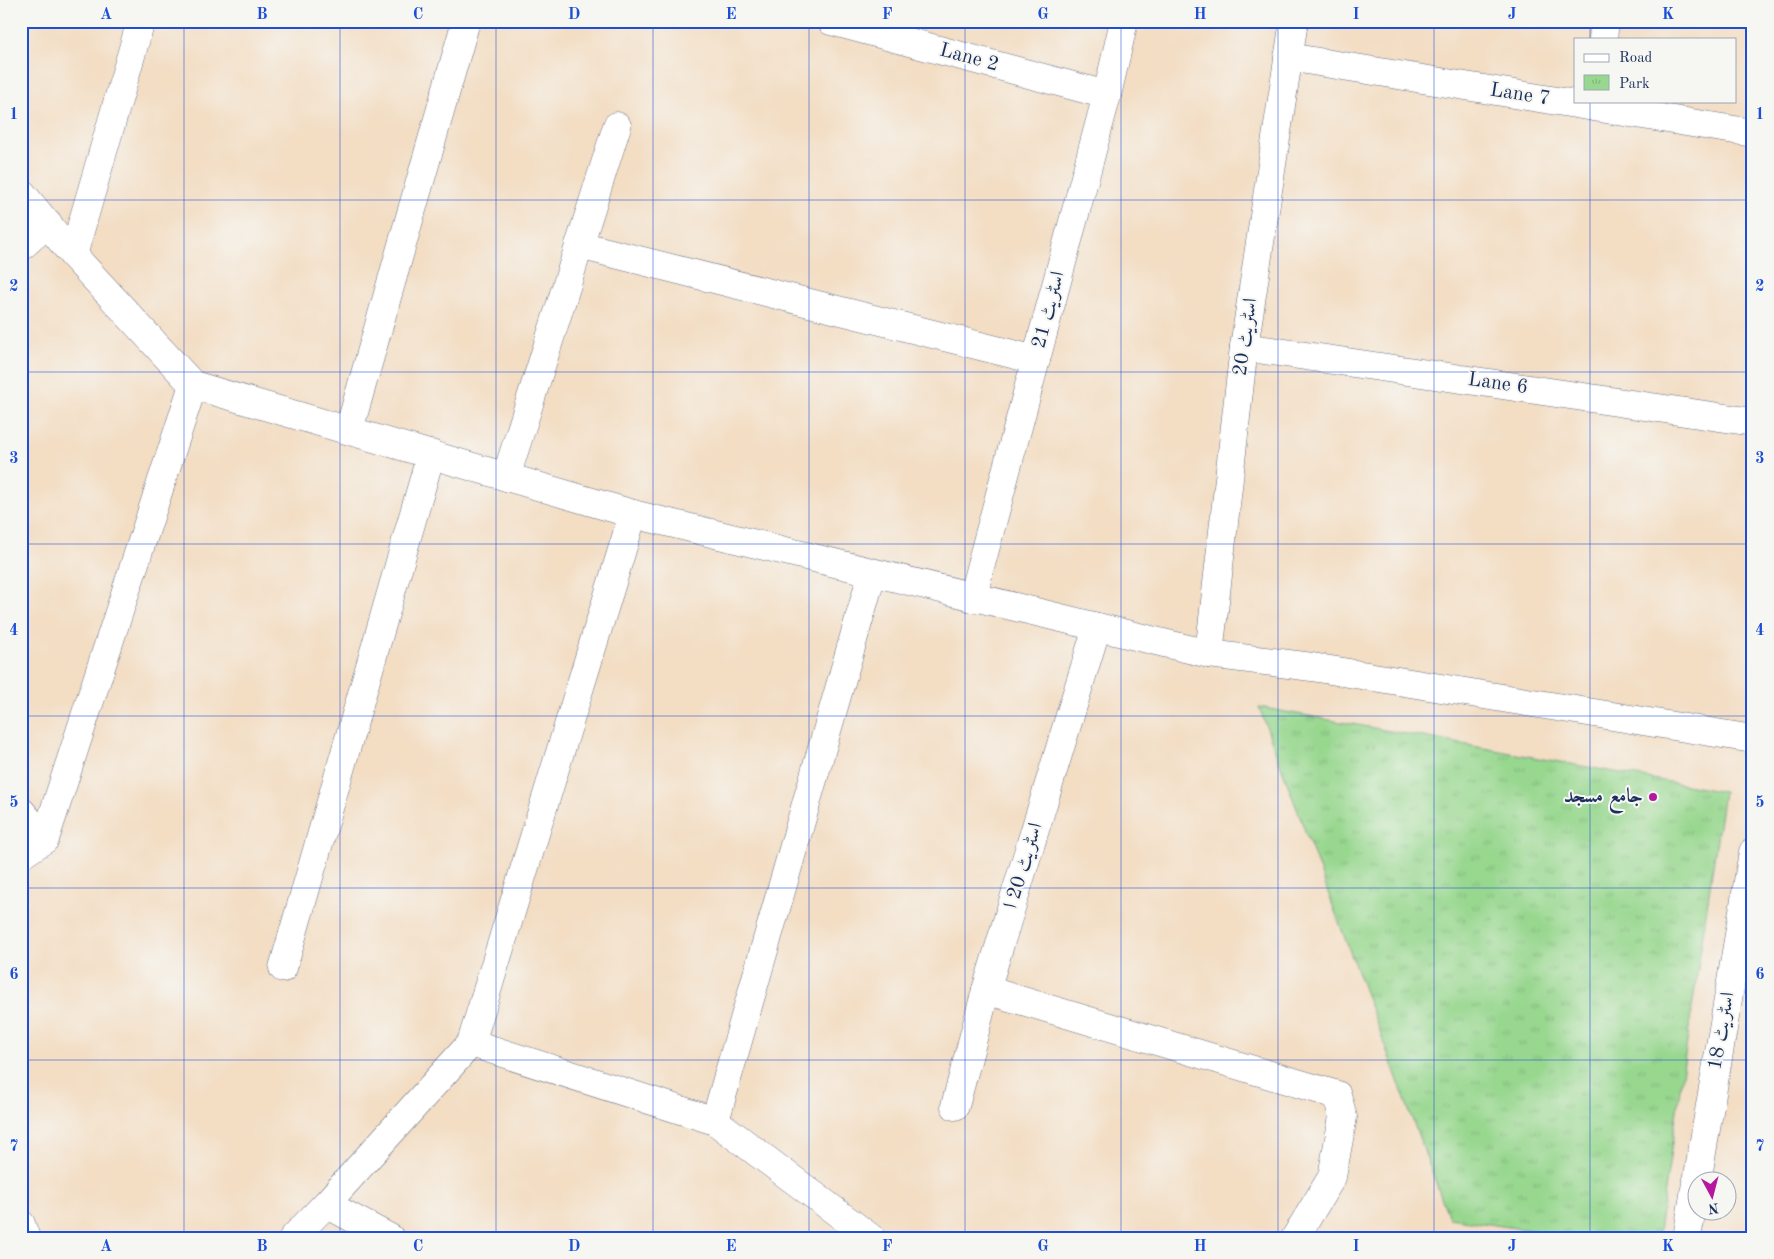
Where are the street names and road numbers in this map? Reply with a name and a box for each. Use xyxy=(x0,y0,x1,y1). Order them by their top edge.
street label: Lane 2 xyxy=(937,41,1001,75)
street label: Lane 7 xyxy=(1489,80,1551,110)
street label: اسٹریٹ 21 xyxy=(1029,270,1069,350)
street label: اسٹریٹ 20 xyxy=(1231,297,1261,377)
street label: Lane 6 xyxy=(1467,370,1529,398)
street label: اسٹریٹ 20 ا xyxy=(1002,821,1046,911)
street label: اسٹریٹ 18 xyxy=(1705,991,1739,1071)

